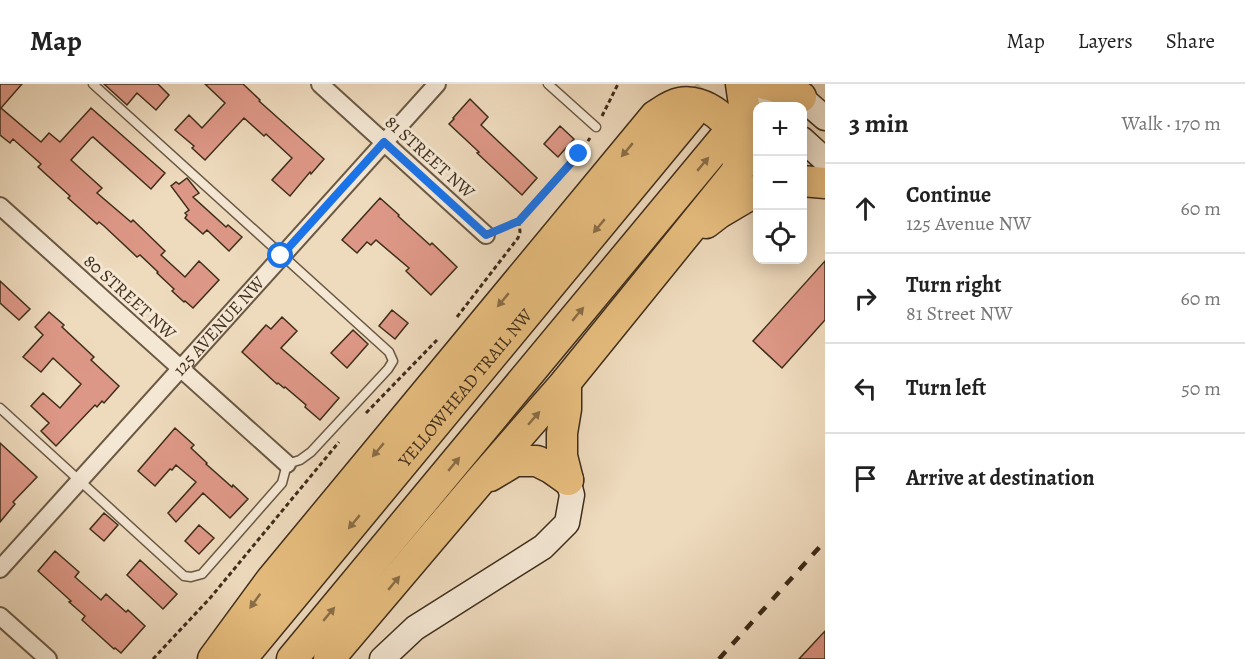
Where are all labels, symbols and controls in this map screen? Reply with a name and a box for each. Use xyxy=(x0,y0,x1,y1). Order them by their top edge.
text: Map xyxy=(30,22,82,60)
text: Map xyxy=(1006,27,1045,55)
text: Layers xyxy=(1078,27,1133,55)
text: Share xyxy=(1166,27,1215,55)
map controls xyxy=(753,102,807,264)
button: + xyxy=(753,102,807,156)
text: 3 min xyxy=(849,106,909,141)
street label: 81 STREET NW xyxy=(380,110,480,204)
text: Walk · 170 m xyxy=(1121,110,1221,137)
route end xyxy=(565,140,591,166)
one-way arrow xyxy=(621,142,634,157)
button: − xyxy=(753,156,807,210)
one-way arrow xyxy=(696,157,709,172)
text: Continue xyxy=(906,180,991,210)
icon: ahead xyxy=(849,192,882,225)
text: 60 m xyxy=(1181,195,1221,222)
button: locate xyxy=(753,210,807,264)
text: 125 Avenue NW xyxy=(906,210,1031,237)
one-way arrow xyxy=(593,218,606,233)
route start xyxy=(267,242,293,268)
street label: 80 STREET NW xyxy=(79,249,182,345)
text: Turn right xyxy=(906,270,1002,300)
street label: 125 AVENUE NW xyxy=(168,271,270,381)
icon: right xyxy=(849,282,882,315)
text: 60 m xyxy=(1181,285,1221,312)
one-way arrow xyxy=(496,292,509,308)
text: 81 Street NW xyxy=(906,300,1013,327)
street label: YELLOWHEAD TRAIL NW xyxy=(392,304,538,473)
one-way arrow xyxy=(572,306,585,322)
icon: left xyxy=(849,372,882,405)
text: Turn left xyxy=(906,373,986,403)
text: 50 m xyxy=(1181,375,1221,402)
one-way arrow xyxy=(527,411,541,426)
one-way arrow xyxy=(372,442,385,458)
one-way arrow xyxy=(447,457,460,472)
icon: arrive xyxy=(849,462,882,495)
text: Arrive at destination xyxy=(906,463,1095,493)
one-way arrow xyxy=(348,514,361,530)
one-way arrow xyxy=(387,576,400,591)
one-way arrow xyxy=(249,593,261,609)
one-way arrow xyxy=(323,606,336,622)

